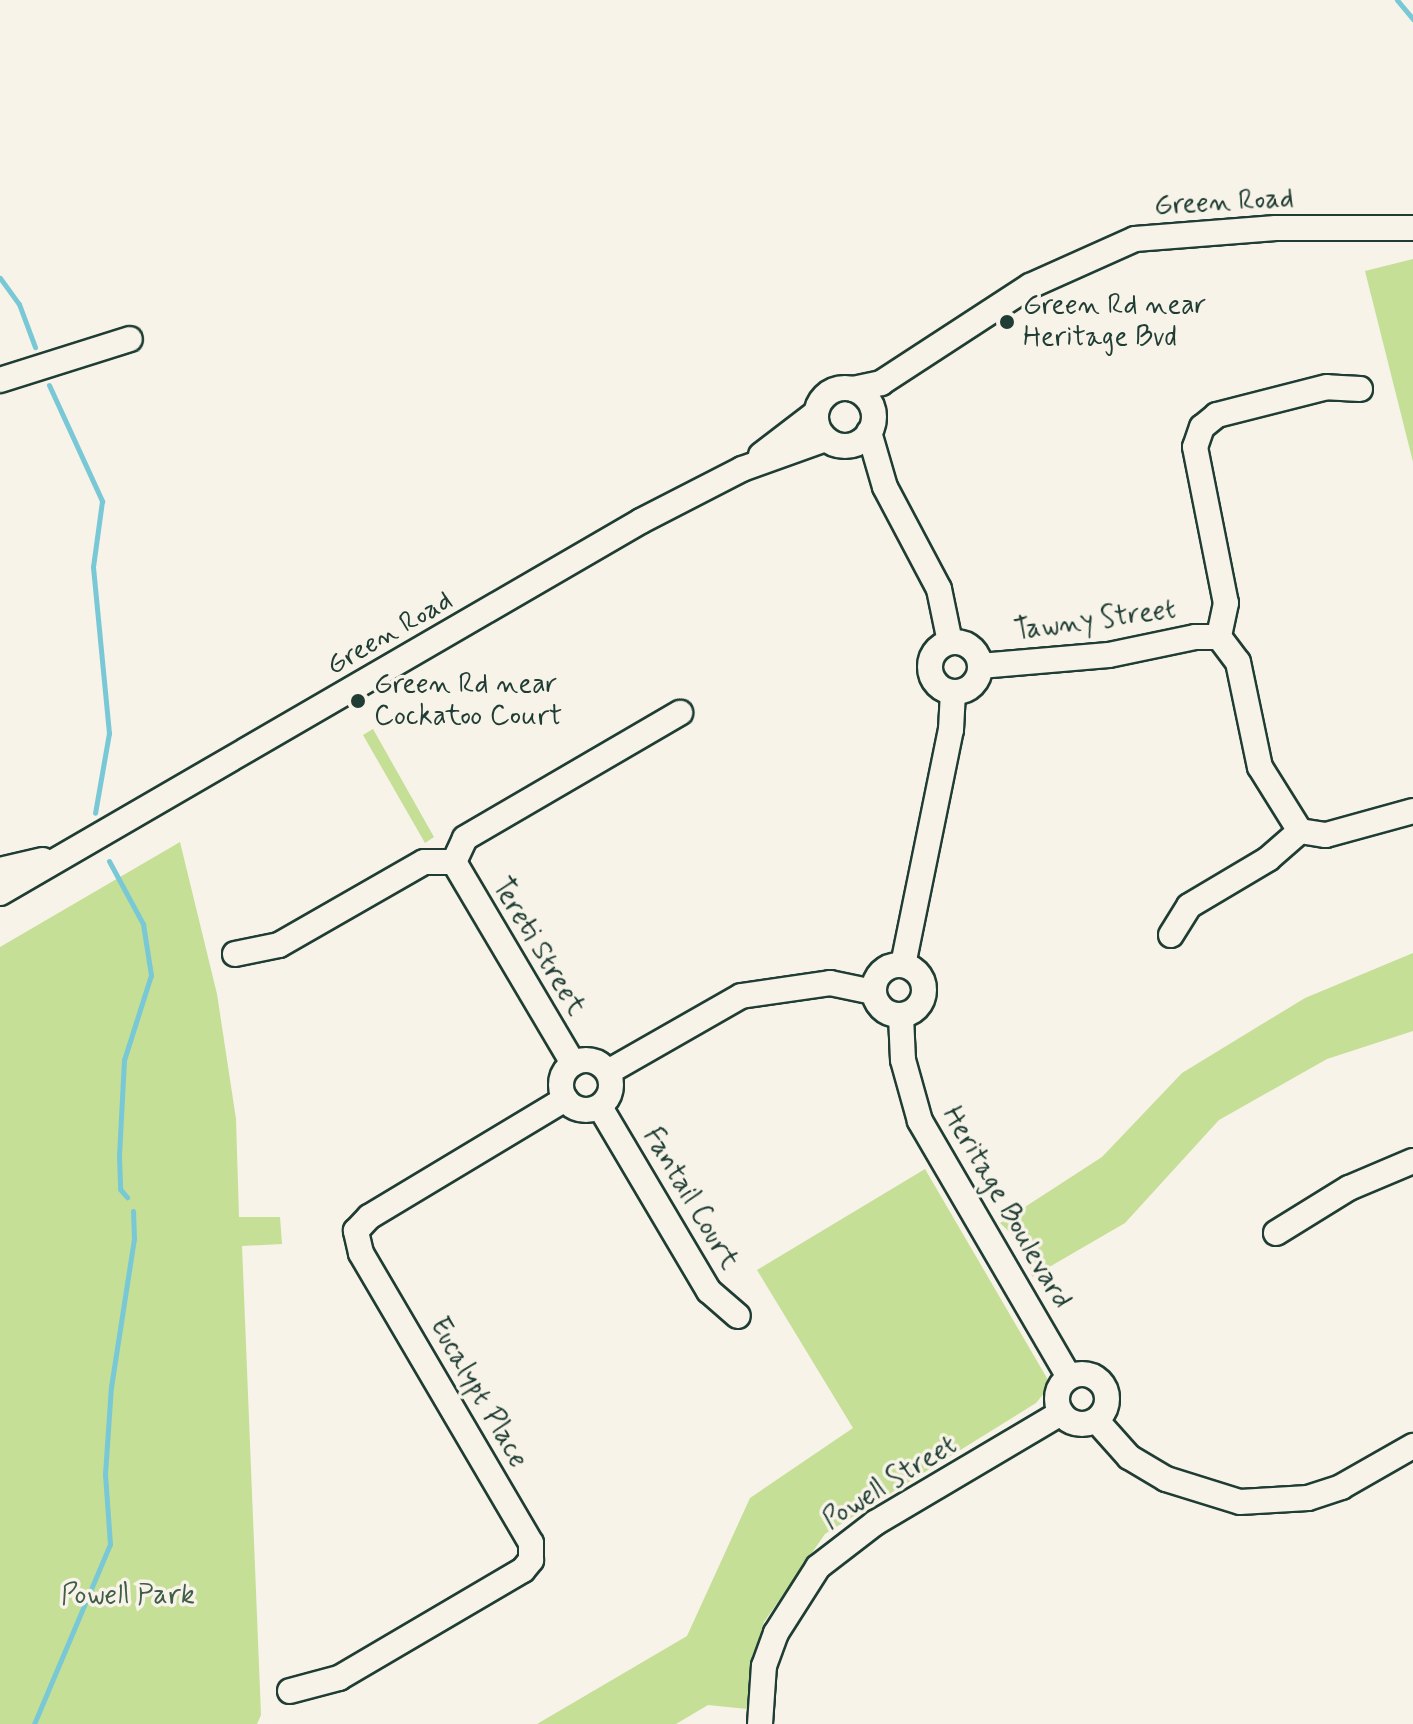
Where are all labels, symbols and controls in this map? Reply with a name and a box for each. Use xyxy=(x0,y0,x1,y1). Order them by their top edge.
street label: Green Road xyxy=(1153,183,1295,223)
place label: Green Rd near Heritage Bvd xyxy=(1023,289,1198,355)
marker: Green Rd near Heritage Bvd xyxy=(998,313,1016,331)
street label: Green Road xyxy=(321,584,459,684)
street label: Tawny Street xyxy=(1010,593,1180,649)
place label: Green Rd near Cockatoo Court xyxy=(374,668,557,734)
marker: Green Rd near Cockatoo Court xyxy=(349,692,367,710)
street label: Tereti Street xyxy=(484,872,592,1022)
street label: Heritage Boulevard xyxy=(936,1103,1076,1313)
street label: Fantail Court xyxy=(635,1123,745,1275)
street label: Eucalypt Place xyxy=(422,1313,534,1473)
street label: Powell Street xyxy=(815,1427,965,1539)
park label: Powell Park xyxy=(62,1579,194,1613)

